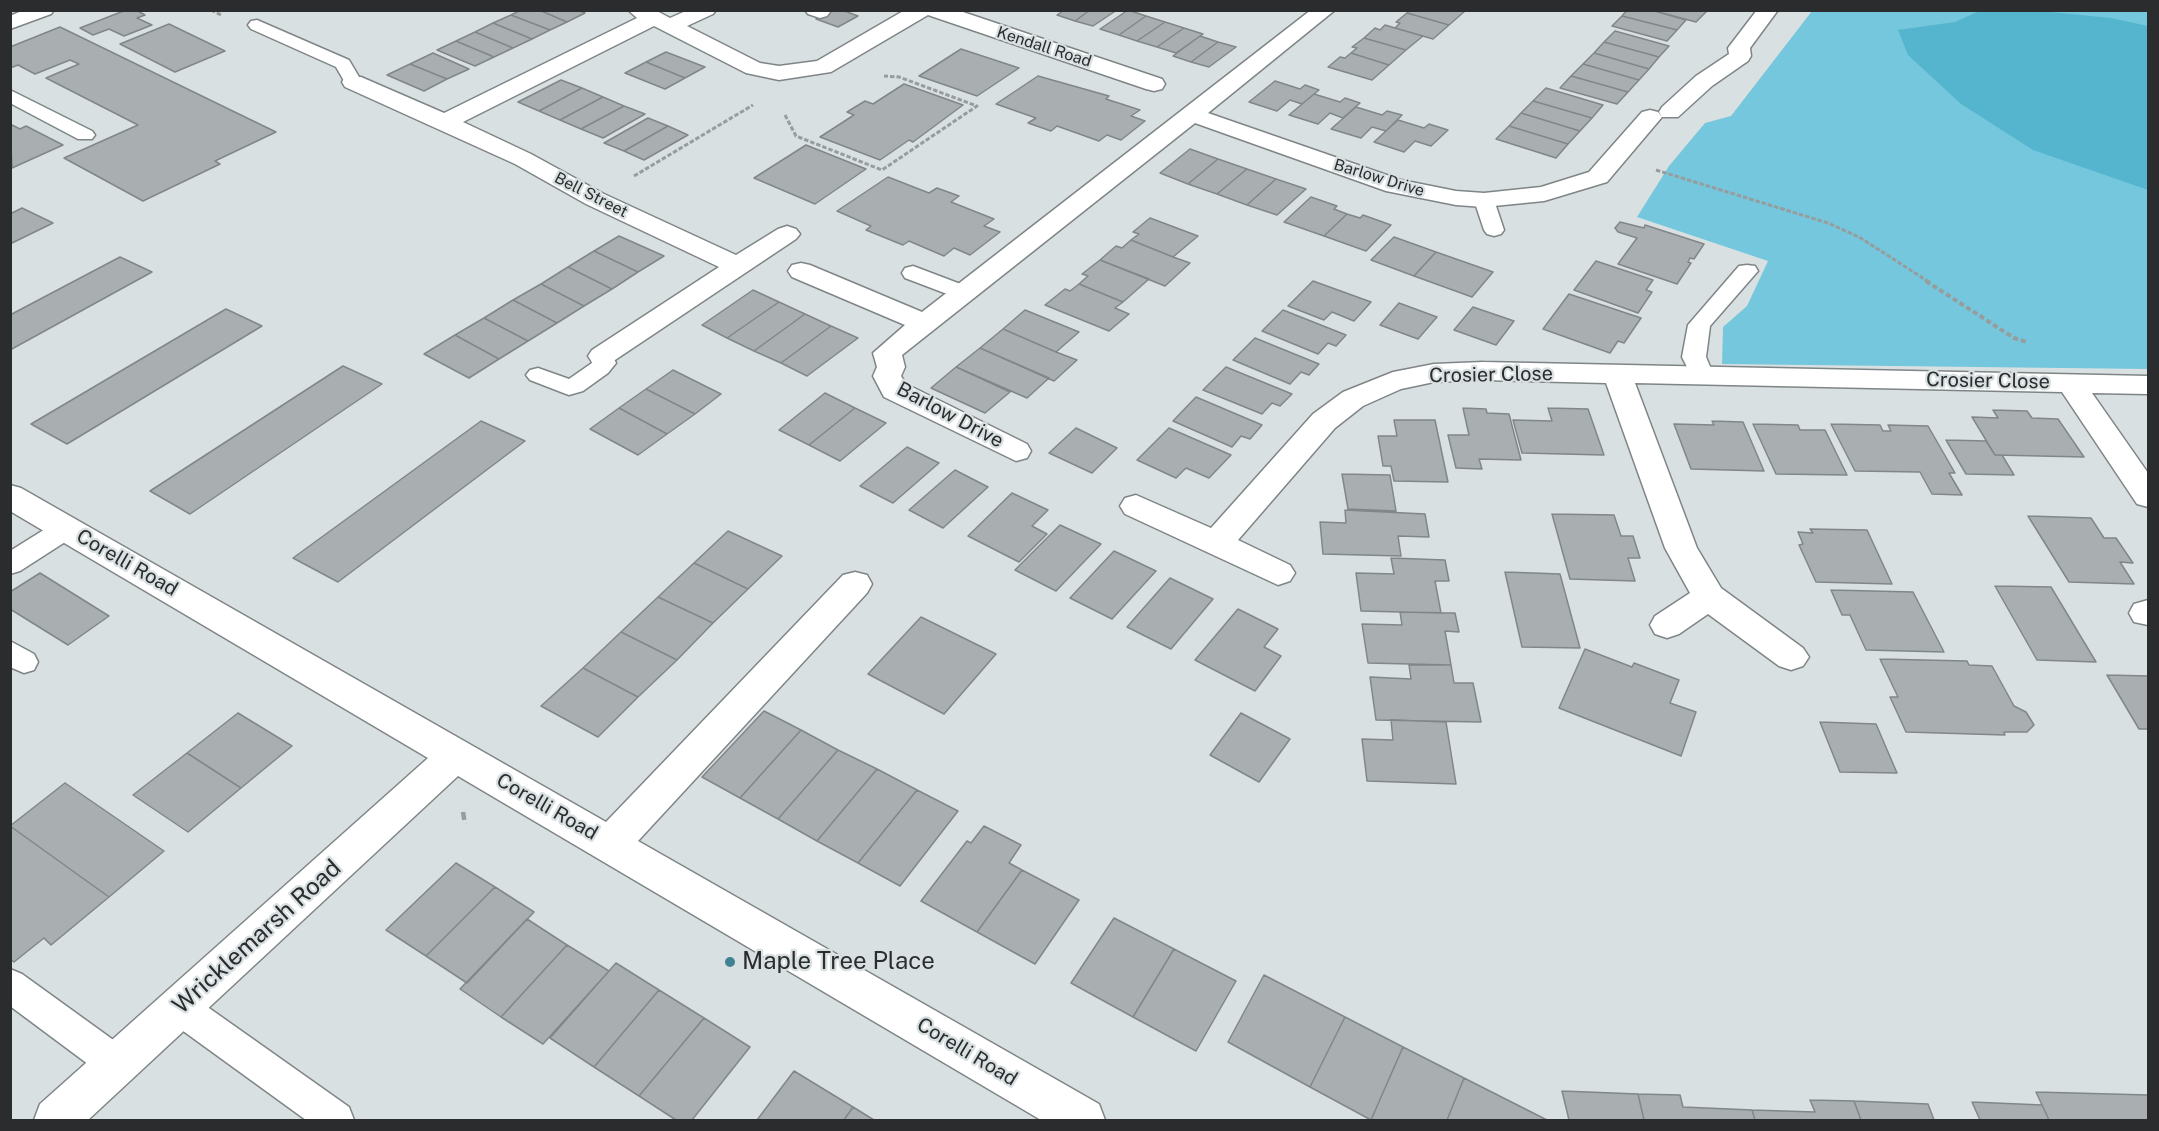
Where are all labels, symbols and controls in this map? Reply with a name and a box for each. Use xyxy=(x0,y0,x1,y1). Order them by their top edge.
street label: Kendall Road xyxy=(994,23,1094,71)
street label: Barlow Drive xyxy=(1331,155,1427,201)
street label: Bell Street xyxy=(551,168,631,222)
street label: Crosier Close xyxy=(1429,362,1553,388)
street label: Crosier Close xyxy=(1926,368,2050,394)
street label: Barlow Drive xyxy=(893,377,1007,453)
street label: Corelli Road xyxy=(72,524,182,602)
street label: Corelli Road xyxy=(492,768,602,846)
street label: Wricklemarsh Road xyxy=(167,854,347,1020)
place label: Maple Tree Place xyxy=(742,948,935,976)
marker: Maple Tree Place xyxy=(723,955,737,969)
street label: Corelli Road xyxy=(912,1013,1022,1091)

